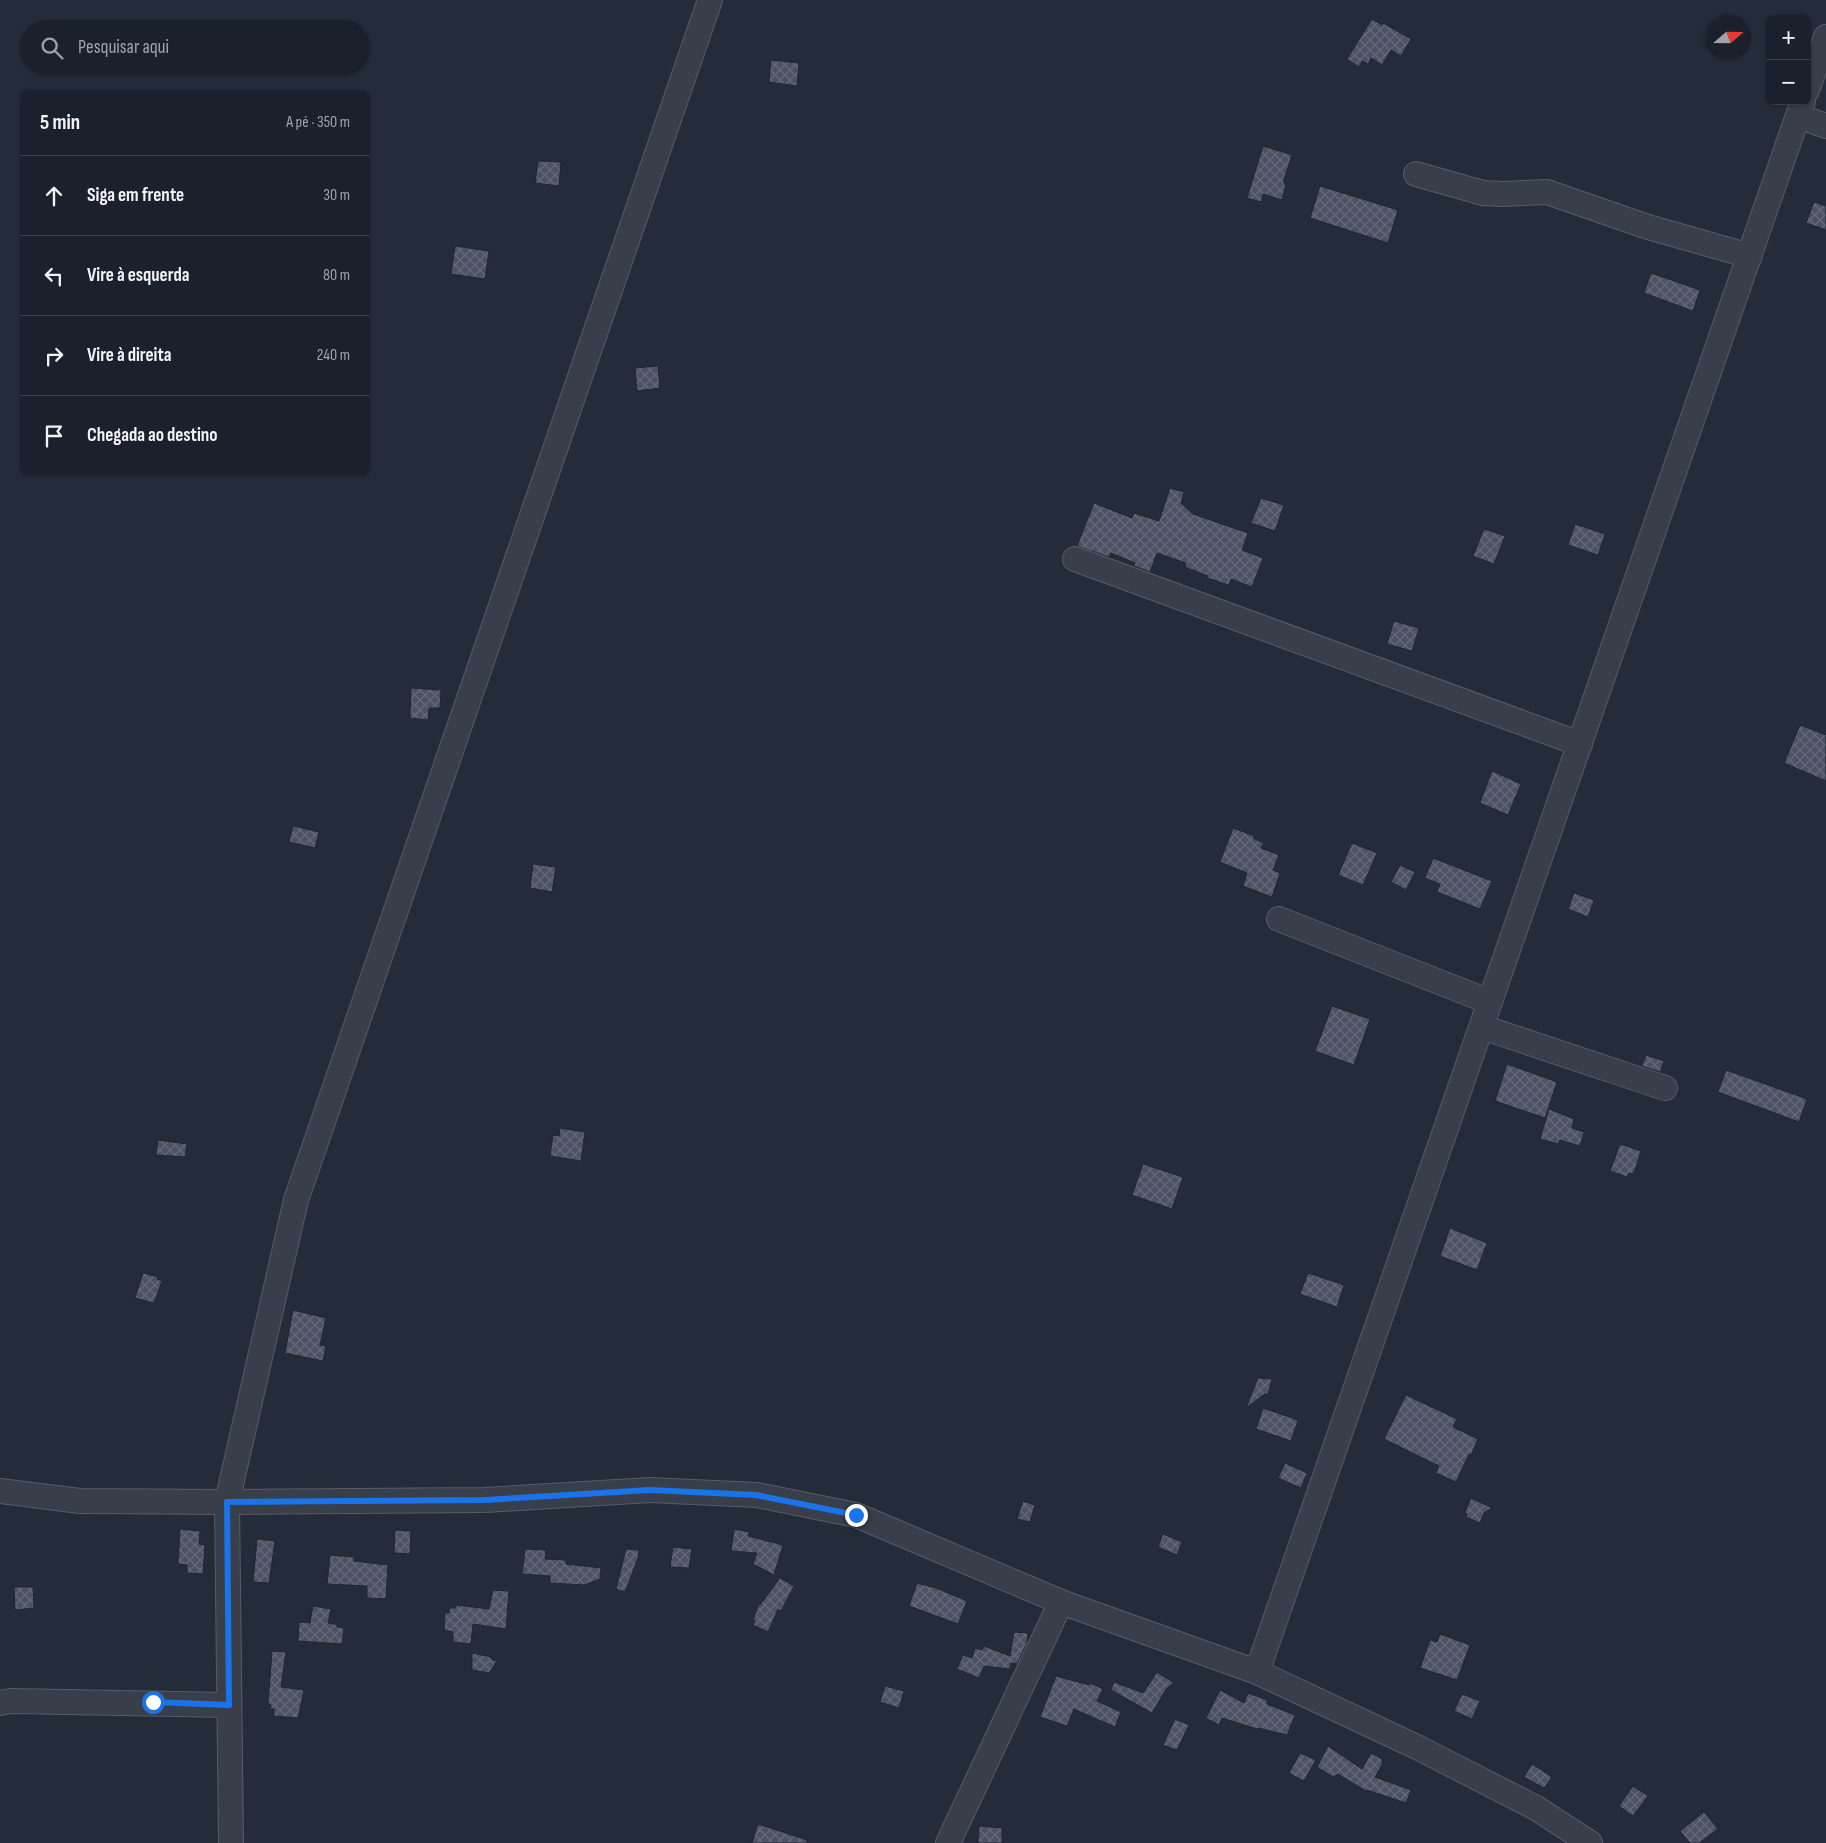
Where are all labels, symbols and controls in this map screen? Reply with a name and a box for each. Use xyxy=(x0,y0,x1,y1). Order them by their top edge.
north arrow xyxy=(1706,15,1751,60)
map controls xyxy=(1766,15,1811,105)
button: + xyxy=(1766,15,1811,60)
search box xyxy=(20,20,370,75)
icon: search xyxy=(38,34,66,62)
text: Pesquisar aqui xyxy=(78,36,169,59)
button: − xyxy=(1766,60,1811,105)
text: 5 min xyxy=(40,110,80,135)
text: A pé · 350 m xyxy=(286,113,350,132)
icon: ahead xyxy=(40,182,68,210)
text: Siga em frente xyxy=(87,184,184,207)
text: 30 m xyxy=(323,186,350,205)
icon: left xyxy=(40,262,68,290)
text: Vire à esquerda xyxy=(87,264,189,287)
text: 80 m xyxy=(323,266,350,285)
icon: right xyxy=(40,342,68,370)
text: Vire à direita xyxy=(87,344,171,367)
text: 240 m xyxy=(317,346,350,365)
icon: arrive xyxy=(40,422,68,450)
text: Chegada ao destino xyxy=(87,424,217,447)
route end xyxy=(845,1504,868,1527)
route start xyxy=(142,1691,165,1714)

